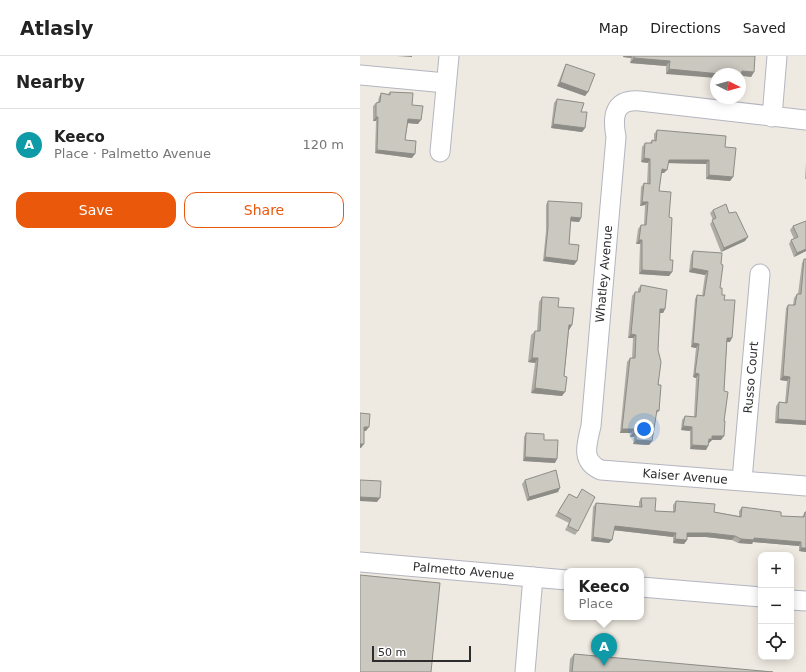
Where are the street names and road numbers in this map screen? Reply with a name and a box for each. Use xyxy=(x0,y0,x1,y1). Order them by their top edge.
street label: Whatley Avenue xyxy=(593,225,615,323)
street label: Russo Court xyxy=(741,341,761,414)
street label: Kaiser Avenue xyxy=(642,466,728,487)
street label: Palmetto Avenue xyxy=(412,560,515,582)

